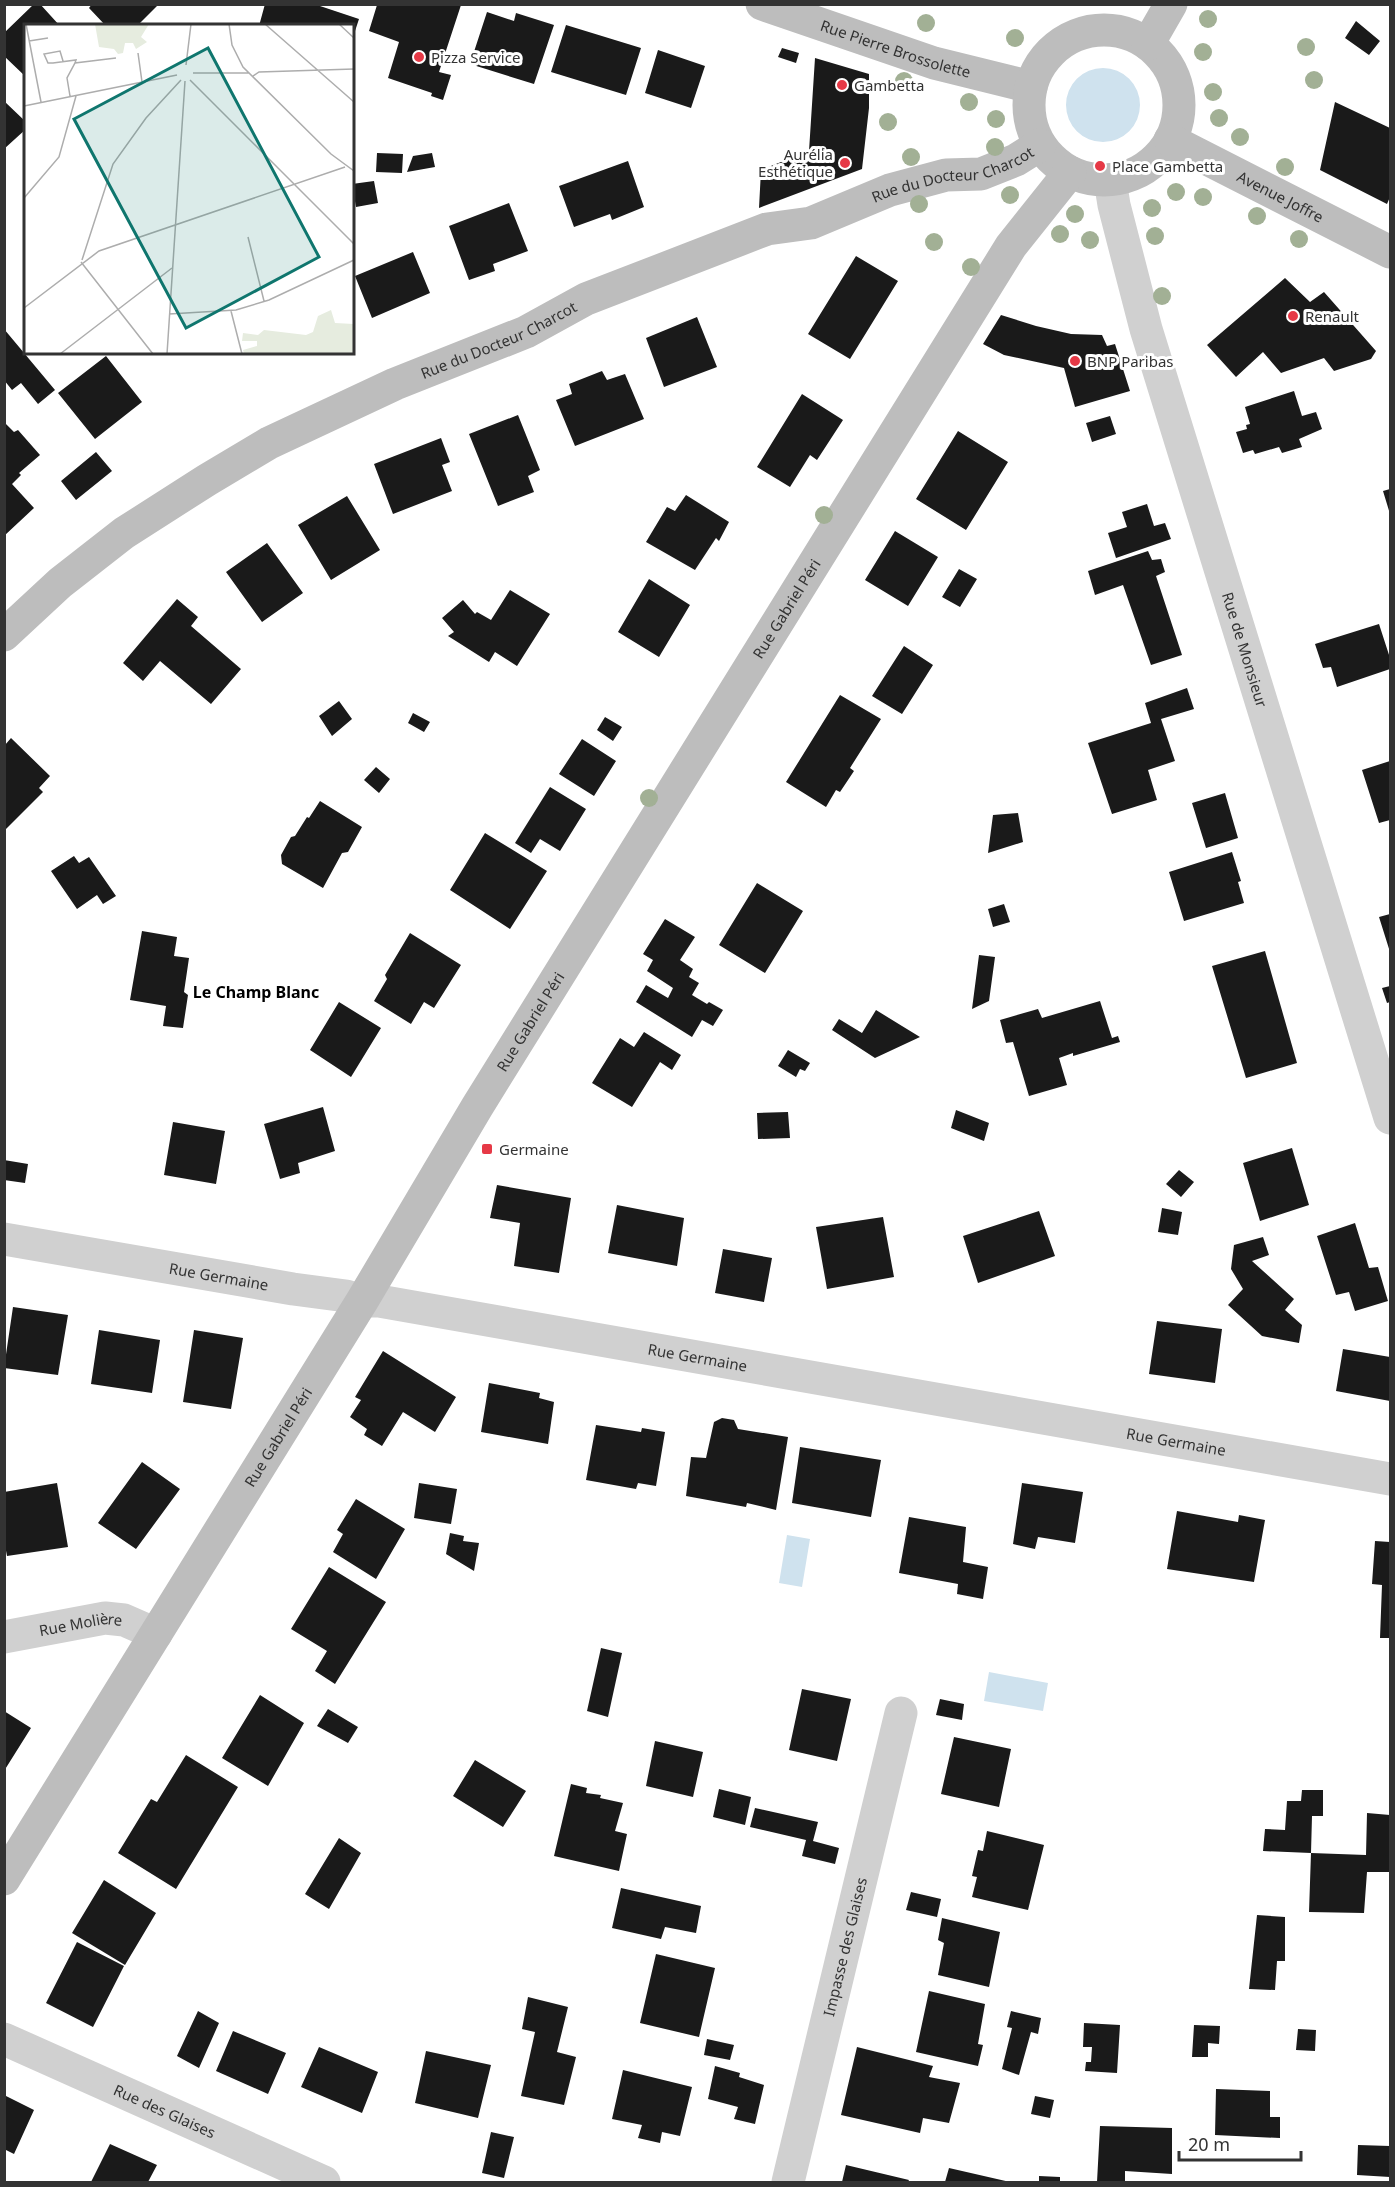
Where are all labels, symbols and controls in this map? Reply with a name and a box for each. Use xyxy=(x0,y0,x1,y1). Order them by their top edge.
street label: Rue Pierre Brossolette xyxy=(818,15,973,82)
inset map xyxy=(24,24,354,354)
place label: Pizza Service xyxy=(431,47,520,67)
marker: Pizza Service xyxy=(412,50,426,64)
place label: Gambetta xyxy=(854,75,924,95)
marker: Gambetta xyxy=(835,78,849,92)
street label: Rue du Docteur Charcot xyxy=(868,141,1038,207)
place label: Aurélia Esthétique xyxy=(758,144,833,181)
marker: Aurélia Esthétique xyxy=(838,156,852,170)
place label: Place Gambetta xyxy=(1112,156,1223,176)
marker: Place Gambetta xyxy=(1093,159,1107,173)
street label: Avenue Joffre xyxy=(1234,166,1327,227)
street label: Rue du Docteur Charcot xyxy=(418,296,580,383)
place label: Renault xyxy=(1305,306,1360,326)
marker: Renault xyxy=(1286,309,1300,323)
place label: BNP Paribas xyxy=(1087,351,1174,371)
marker: BNP Paribas xyxy=(1068,354,1082,368)
street label: Rue Gabriel Péri xyxy=(748,555,825,662)
street label: Rue de Monsieur xyxy=(1218,590,1272,710)
street label: Rue Gabriel Péri xyxy=(492,968,568,1075)
district label: Le Champ Blanc xyxy=(193,981,319,1003)
place label: Germaine xyxy=(499,1139,569,1159)
marker: Germaine xyxy=(480,1142,494,1156)
street label: Rue Germaine xyxy=(168,1258,270,1295)
street label: Rue Germaine xyxy=(646,1339,749,1376)
street label: Rue Gabriel Péri xyxy=(239,1383,316,1490)
street label: Rue Germaine xyxy=(1125,1423,1228,1460)
street label: Rue Molière xyxy=(37,1608,123,1640)
street label: Impasse des Glaises xyxy=(818,1875,871,2018)
street label: Rue des Glaises xyxy=(111,2079,219,2142)
scale bar xyxy=(1179,2124,1300,2162)
text: 20 m xyxy=(1188,2132,1230,2156)

